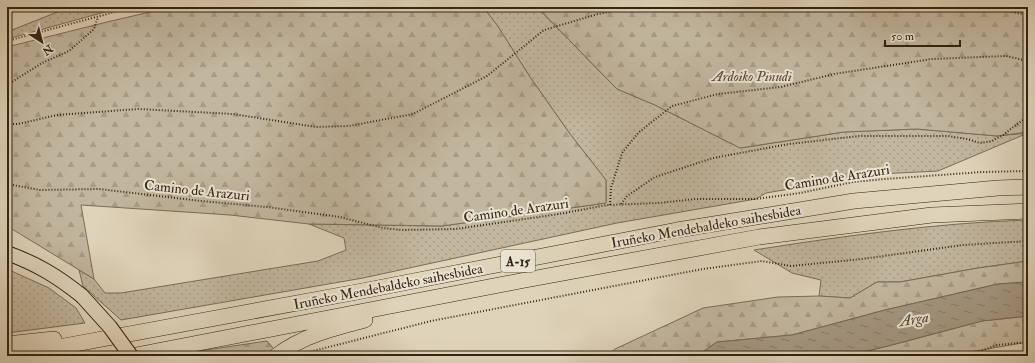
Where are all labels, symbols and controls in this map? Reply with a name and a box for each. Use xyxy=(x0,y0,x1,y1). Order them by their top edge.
north arrow xyxy=(22,22,62,62)
scale bar xyxy=(885,22,960,48)
text: 50 m xyxy=(891,29,915,44)
text: N xyxy=(39,41,56,59)
park label: Ardoiko Pinudi xyxy=(710,68,792,85)
street label: Camino de Arazuri xyxy=(783,161,891,194)
street label: Camino de Arazuri xyxy=(143,177,251,205)
street label: Camino de Arazuri xyxy=(462,195,570,226)
street label: Iruñeko Mendebaldeko saihesbidea xyxy=(610,201,803,252)
road number: A-15 xyxy=(501,250,535,272)
street label: Iruñeko Mendebaldeko saihesbidea xyxy=(292,260,485,313)
water label: Arga xyxy=(896,308,930,331)

